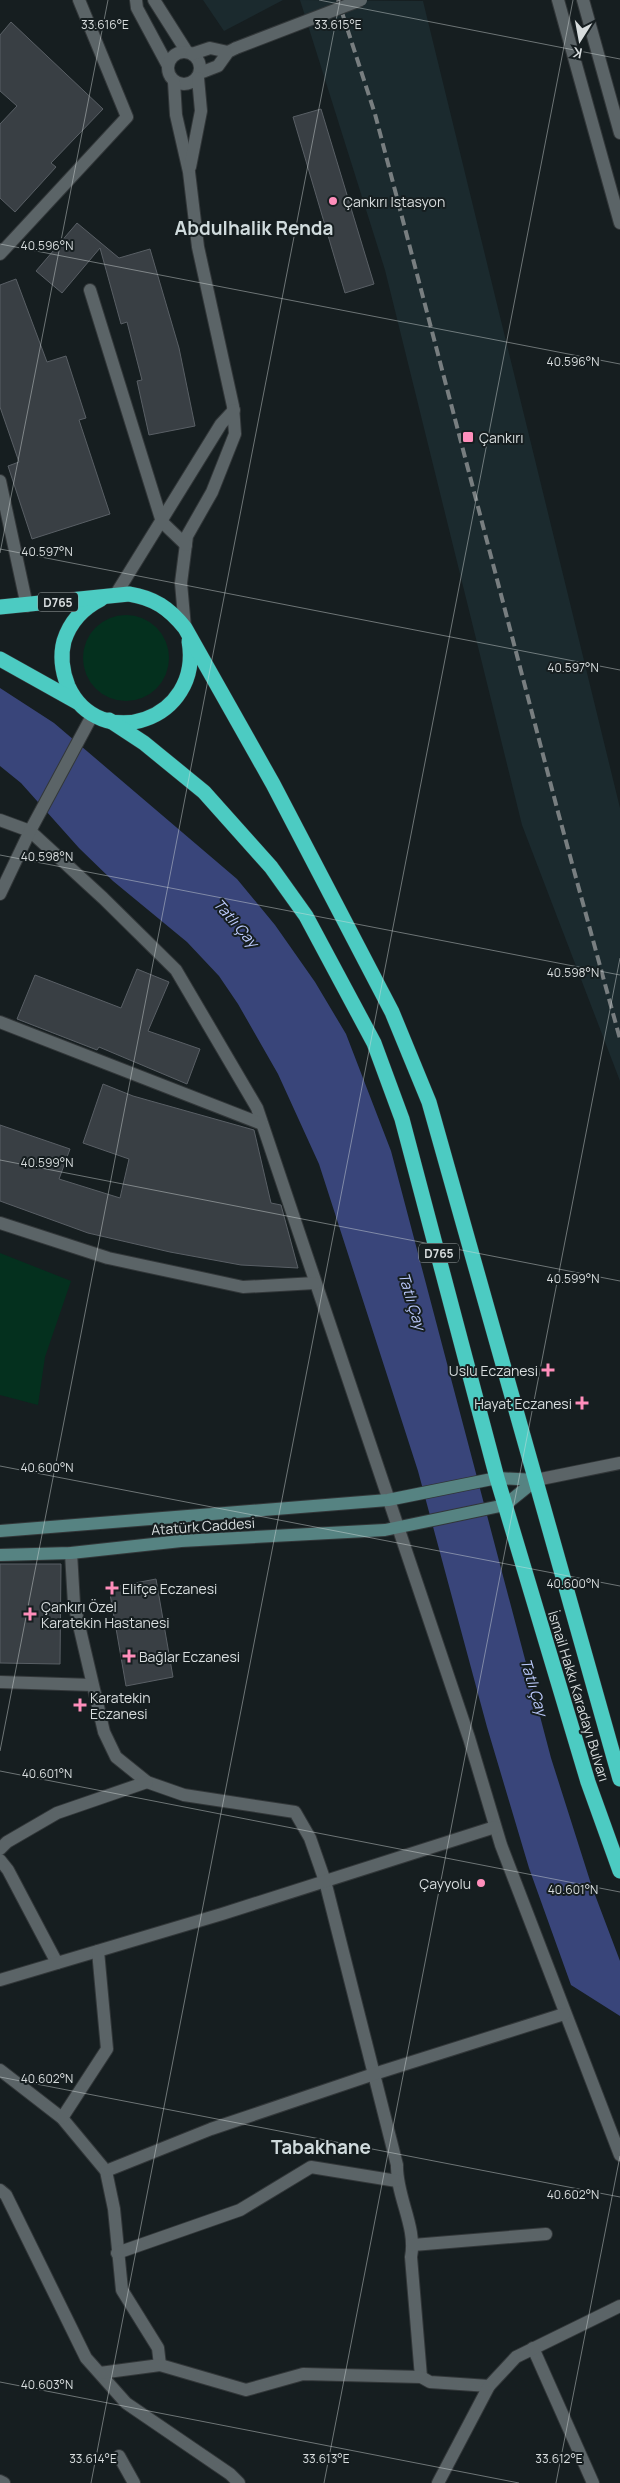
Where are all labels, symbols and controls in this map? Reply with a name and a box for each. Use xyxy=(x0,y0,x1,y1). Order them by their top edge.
north arrow xyxy=(555,15,605,65)
text: 33.616°E xyxy=(81,16,129,33)
text: 33.615°E xyxy=(314,16,362,33)
text: K xyxy=(570,43,584,63)
place label: Çankırı Istasyon xyxy=(343,192,445,211)
marker: Çankırı Istasyon xyxy=(327,195,339,207)
district label: Abdulhalik Renda xyxy=(175,215,333,241)
text: 40.596°N xyxy=(21,237,73,254)
text: 40.596°N xyxy=(547,353,599,370)
place label: Çankırı xyxy=(479,428,524,447)
marker: Çankırı xyxy=(461,430,475,444)
text: 40.597°N xyxy=(21,543,73,560)
road number: D765 xyxy=(38,592,78,612)
text: 40.597°N xyxy=(547,659,599,676)
text: 40.598°N xyxy=(21,848,73,865)
water label: Tatlı Çay xyxy=(209,894,265,954)
text: 40.598°N xyxy=(547,964,599,981)
text: 40.599°N xyxy=(21,1154,73,1171)
road number: D765 xyxy=(419,1244,459,1262)
water label: Tatlı Çay xyxy=(393,1270,431,1334)
text: 40.599°N xyxy=(547,1270,599,1287)
place label: Uslu Eczanesi xyxy=(449,1361,538,1380)
marker: Uslu Eczanesi xyxy=(542,1364,554,1376)
place label: Hayat Eczanesi xyxy=(474,1394,572,1413)
marker: Hayat Eczanesi xyxy=(576,1397,588,1409)
text: 40.600°N xyxy=(20,1459,74,1476)
street label: Atatürk Caddesi xyxy=(151,1513,255,1539)
text: 40.600°N xyxy=(546,1575,600,1592)
place label: Elifçe Eczanesi xyxy=(122,1579,217,1598)
marker: Elifçe Eczanesi xyxy=(106,1582,118,1594)
place label: Çankırı Özel Karatekin Hastanesi xyxy=(41,1597,170,1632)
marker: Çankırı Özel Karatekin Hastanesi xyxy=(23,1607,37,1621)
street label: İsmail Hakkı Karadayı Bulvarı xyxy=(544,1608,614,1784)
place label: Bağlar Eczanesi xyxy=(139,1647,240,1666)
marker: Bağlar Eczanesi xyxy=(123,1650,135,1662)
water label: Tatlı Çay xyxy=(515,1656,553,1720)
place label: Karatekin Eczanesi xyxy=(90,1688,151,1723)
marker: Karatekin Eczanesi xyxy=(74,1699,86,1711)
text: 40.601°N xyxy=(22,1765,72,1782)
place label: Çayyolu xyxy=(419,1874,471,1893)
marker: Çayyolu xyxy=(475,1877,487,1889)
text: 40.601°N xyxy=(548,1881,598,1898)
text: 40.602°N xyxy=(21,2070,73,2087)
district label: Tabakhane xyxy=(271,2134,371,2160)
text: 40.602°N xyxy=(547,2186,599,2203)
text: 40.603°N xyxy=(21,2376,73,2393)
text: 33.614°E xyxy=(69,2450,117,2467)
text: 33.613°E xyxy=(302,2450,350,2467)
text: 33.612°E xyxy=(535,2450,583,2467)

